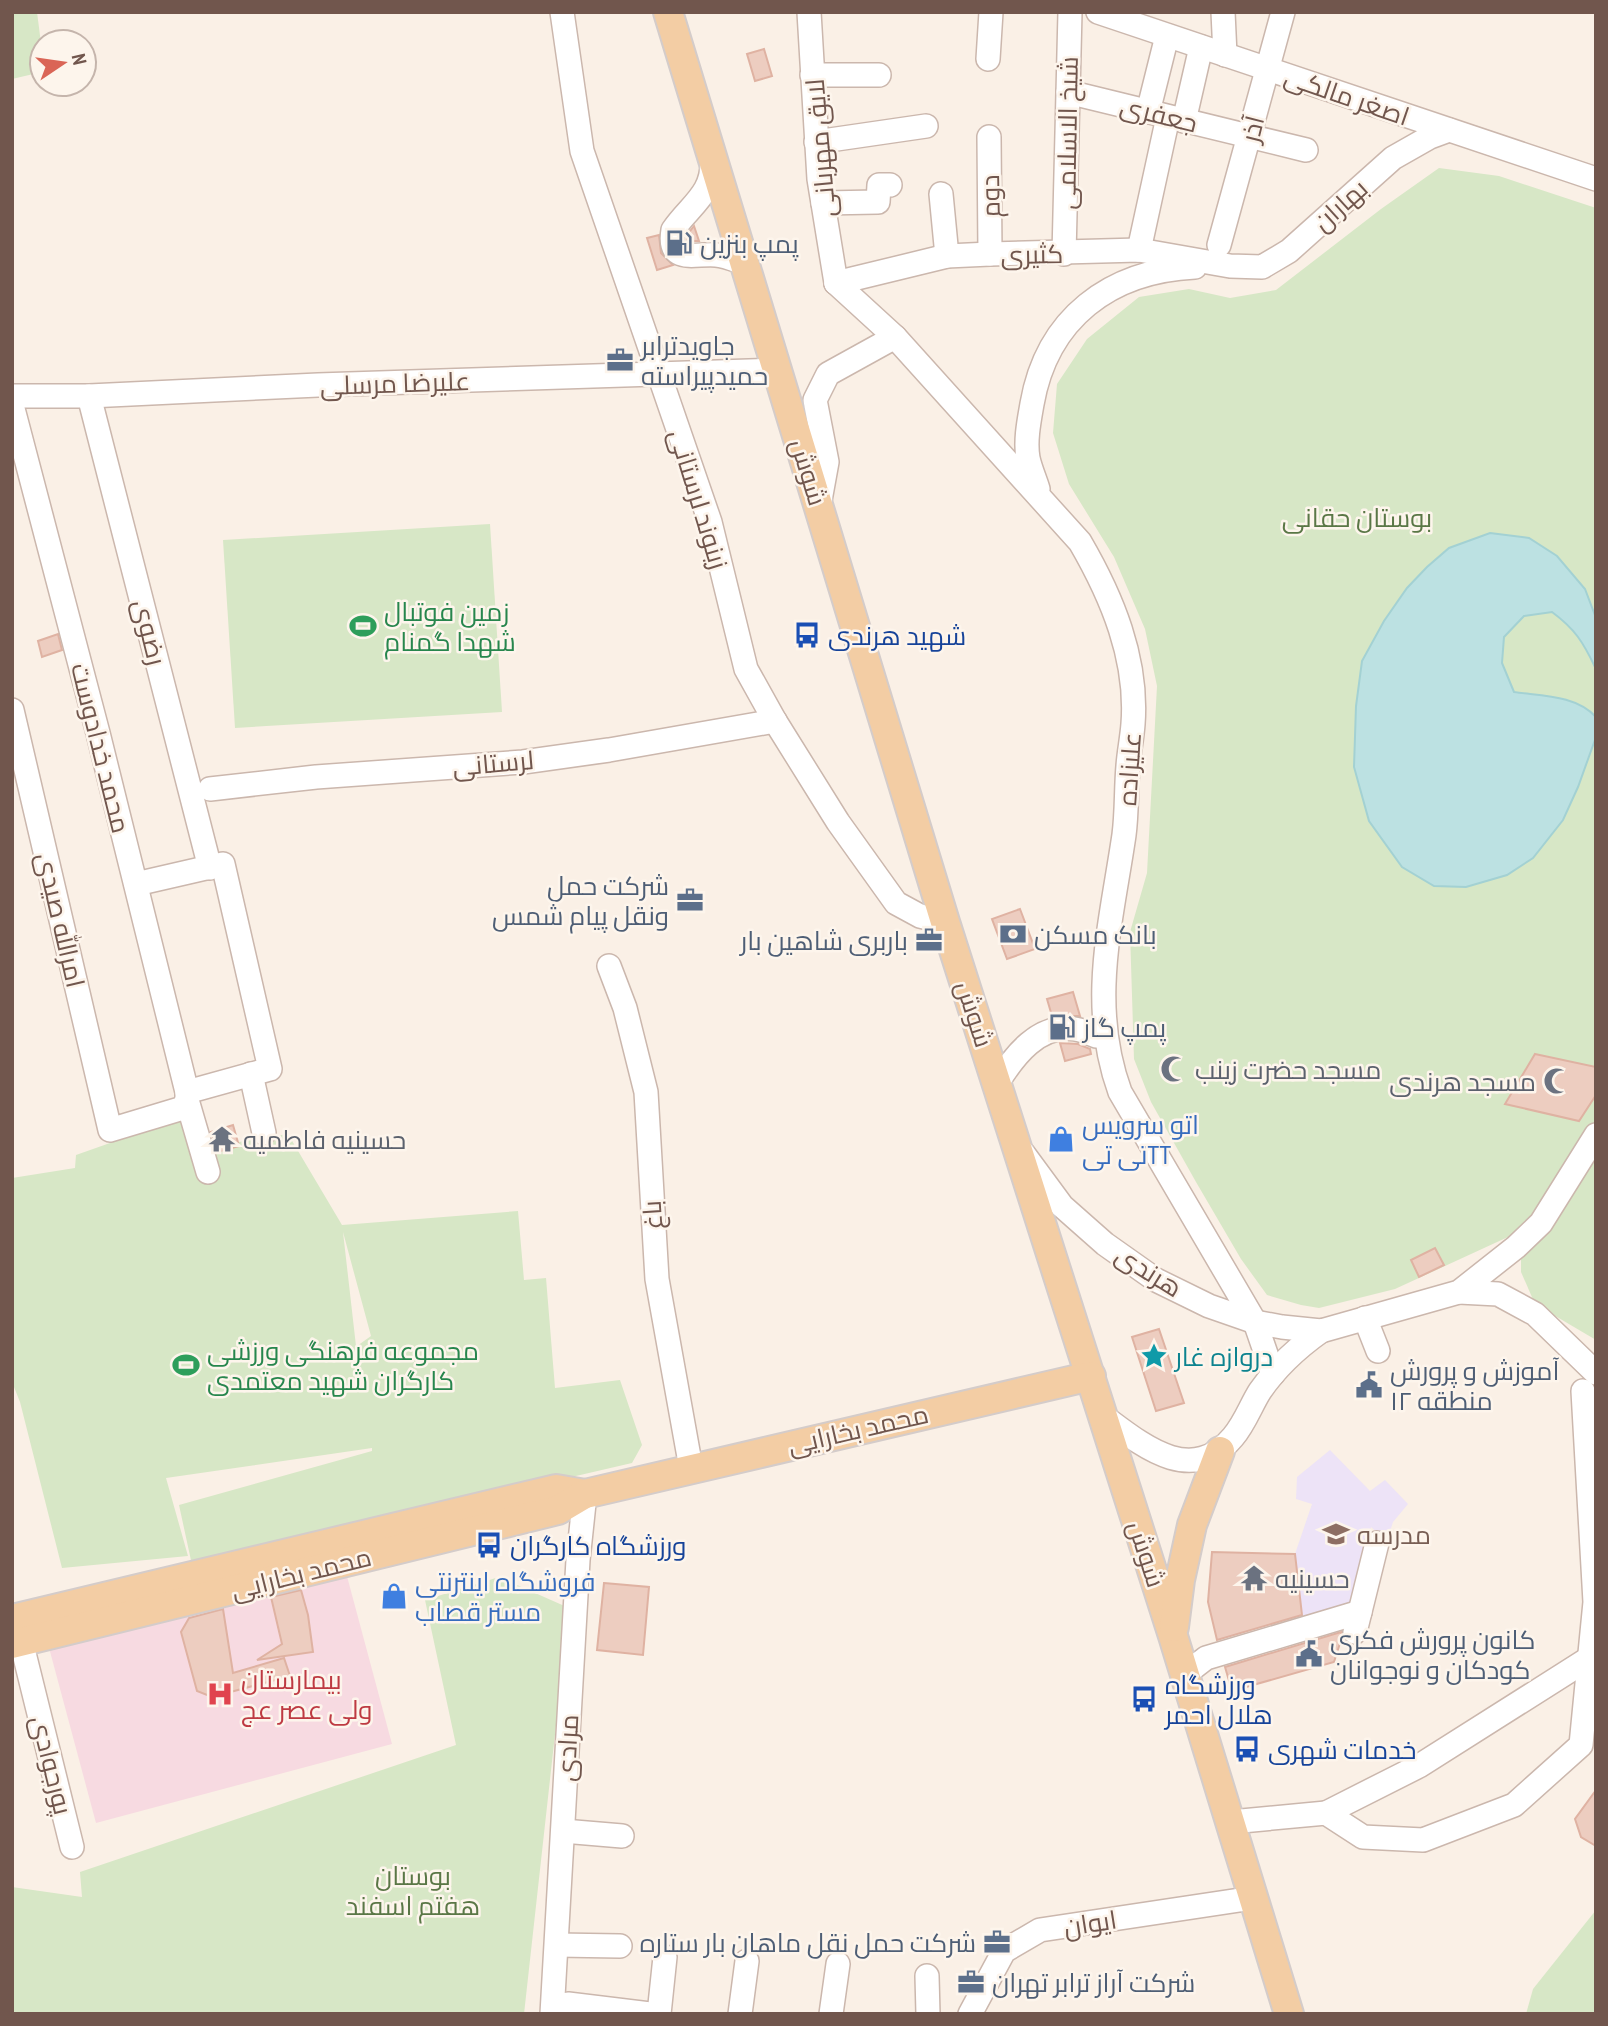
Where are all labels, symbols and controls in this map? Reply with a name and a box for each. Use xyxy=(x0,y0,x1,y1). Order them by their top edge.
north arrow xyxy=(28,28,98,98)
text: N xyxy=(67,51,92,67)
street label: شیخ الاسلامی xyxy=(1049,56,1086,210)
street label: اصغر مالکی xyxy=(1280,59,1414,133)
street label: لایق مهربانی xyxy=(798,77,842,219)
street label: جعفری xyxy=(1117,88,1201,140)
street label: آذر xyxy=(1232,112,1271,148)
street label: بهاران xyxy=(1306,172,1374,238)
street label: دوم xyxy=(973,174,1009,218)
place label: پمپ بنزین xyxy=(700,227,799,261)
fuel station icon: پمپ بنزین xyxy=(664,228,694,258)
street label: کثیری xyxy=(1000,237,1064,271)
place label: جاویدترابر حمیدپیراسته xyxy=(639,329,768,393)
office icon: جاویدترابر حمیدپیراسته xyxy=(605,345,635,375)
street label: علیرضا مرسلی xyxy=(319,364,471,402)
street label: زینوند لرستانی xyxy=(662,425,736,573)
street label: شوش xyxy=(783,435,835,509)
park label: بوستان حقانی xyxy=(1282,501,1432,534)
place label: زمین فوتبال شهدا گمنام xyxy=(384,595,516,660)
street label: رضوی xyxy=(126,596,174,668)
sports icon: زمین فوتبال شهدا گمنام xyxy=(348,611,378,641)
place label: شهید هرندی xyxy=(828,619,966,652)
bus stop icon: شهید هرندی xyxy=(792,620,822,650)
street label: محمد خدادوست xyxy=(64,660,138,836)
street label: علیزاده xyxy=(1110,731,1148,807)
street label: لرستانی xyxy=(451,743,535,783)
street label: امرالله صیدی xyxy=(29,849,93,991)
place label: شرکت حمل ونقل پیام شمس xyxy=(492,869,669,934)
office icon: شرکت حمل ونقل پیام شمس xyxy=(675,885,705,915)
place label: بانک مسکن xyxy=(1034,918,1157,951)
bank icon: بانک مسکن xyxy=(998,919,1028,949)
place label: باربری شاهین بار xyxy=(738,924,908,957)
office icon: باربری شاهین بار xyxy=(914,925,944,955)
street label: شوش xyxy=(949,977,1001,1051)
place label: پمپ گاز xyxy=(1081,1011,1166,1045)
fuel station icon: پمپ گاز xyxy=(1047,1012,1077,1042)
place label: مسجد حضرت زینب xyxy=(1195,1053,1381,1086)
mosque icon: مسجد حضرت زینب xyxy=(1159,1054,1189,1084)
place label: مسجد هرندی xyxy=(1389,1065,1536,1098)
mosque icon: مسجد هرندی xyxy=(1542,1066,1572,1096)
place label: اتو سرویس تی تیTT xyxy=(1082,1108,1199,1171)
place label: حسینیه فاطمیه xyxy=(243,1123,406,1156)
temple icon: حسینیه فاطمیه xyxy=(207,1124,237,1154)
shop icon: اتو سرویس تی تیTT xyxy=(1046,1124,1076,1154)
street label: باغ xyxy=(635,1199,670,1231)
street label: هرندی xyxy=(1109,1238,1189,1304)
place label: مجموعه فرهنگی ورزشی کارگران شهید معتمدی xyxy=(207,1334,479,1397)
place label: دروازه غار xyxy=(1173,1340,1273,1373)
place icon: دروازه غار xyxy=(1139,1341,1169,1371)
sports icon: مجموعه فرهنگی ورزشی کارگران شهید معتمدی xyxy=(171,1350,201,1380)
place label: آموزش و پرورش منطقه ۱۲ xyxy=(1390,1354,1559,1417)
public building icon: آموزش و پرورش منطقه ۱۲ xyxy=(1354,1370,1384,1400)
street label: محمد بخارایی xyxy=(784,1397,932,1461)
street label: شوش xyxy=(1121,1517,1173,1591)
place label: مدرسه xyxy=(1357,1518,1431,1551)
school or university icon: مدرسه xyxy=(1321,1519,1351,1549)
place label: ورزشگاه کارگران xyxy=(510,1529,687,1562)
bus stop icon: ورزشگاه کارگران xyxy=(474,1530,504,1560)
street label: محمد بخارایی xyxy=(227,1540,375,1606)
place label: حسینیه xyxy=(1275,1562,1350,1595)
temple icon: حسینیه xyxy=(1239,1563,1269,1593)
place label: فروشگاه اینترنتی مستر قصاب xyxy=(415,1565,596,1628)
shop icon: فروشگاه اینترنتی مستر قصاب xyxy=(379,1581,409,1611)
place label: کانون پرورش فکری کودکان و نوجوانان xyxy=(1330,1623,1535,1686)
public building icon: کانون پرورش فکری کودکان و نوجوانان xyxy=(1294,1639,1324,1669)
place label: بیمارستان ولی عصر عج xyxy=(241,1663,373,1727)
place label: ورزشگاه هلال احمر xyxy=(1163,1668,1273,1731)
hospital icon: بیمارستان ولی عصر عج xyxy=(205,1679,235,1709)
bus stop icon: ورزشگاه هلال احمر xyxy=(1129,1684,1159,1714)
street label: پورجوادی xyxy=(23,1712,80,1818)
street label: مرادی xyxy=(549,1714,585,1782)
place label: خدمات شهری xyxy=(1268,1733,1417,1766)
bus stop icon: خدمات شهری xyxy=(1232,1734,1262,1764)
park label: بوستان هفتم اسفند xyxy=(346,1859,480,1924)
street label: ایوان xyxy=(1061,1903,1119,1943)
place label: شرکت حمل نقل ماهان بار ستاره xyxy=(640,1926,976,1959)
office icon: شرکت حمل نقل ماهان بار ستاره xyxy=(982,1927,1012,1957)
place label: شرکت آراز ترابر تهران xyxy=(992,1966,1195,1999)
office icon: شرکت آراز ترابر تهران xyxy=(956,1967,986,1997)

